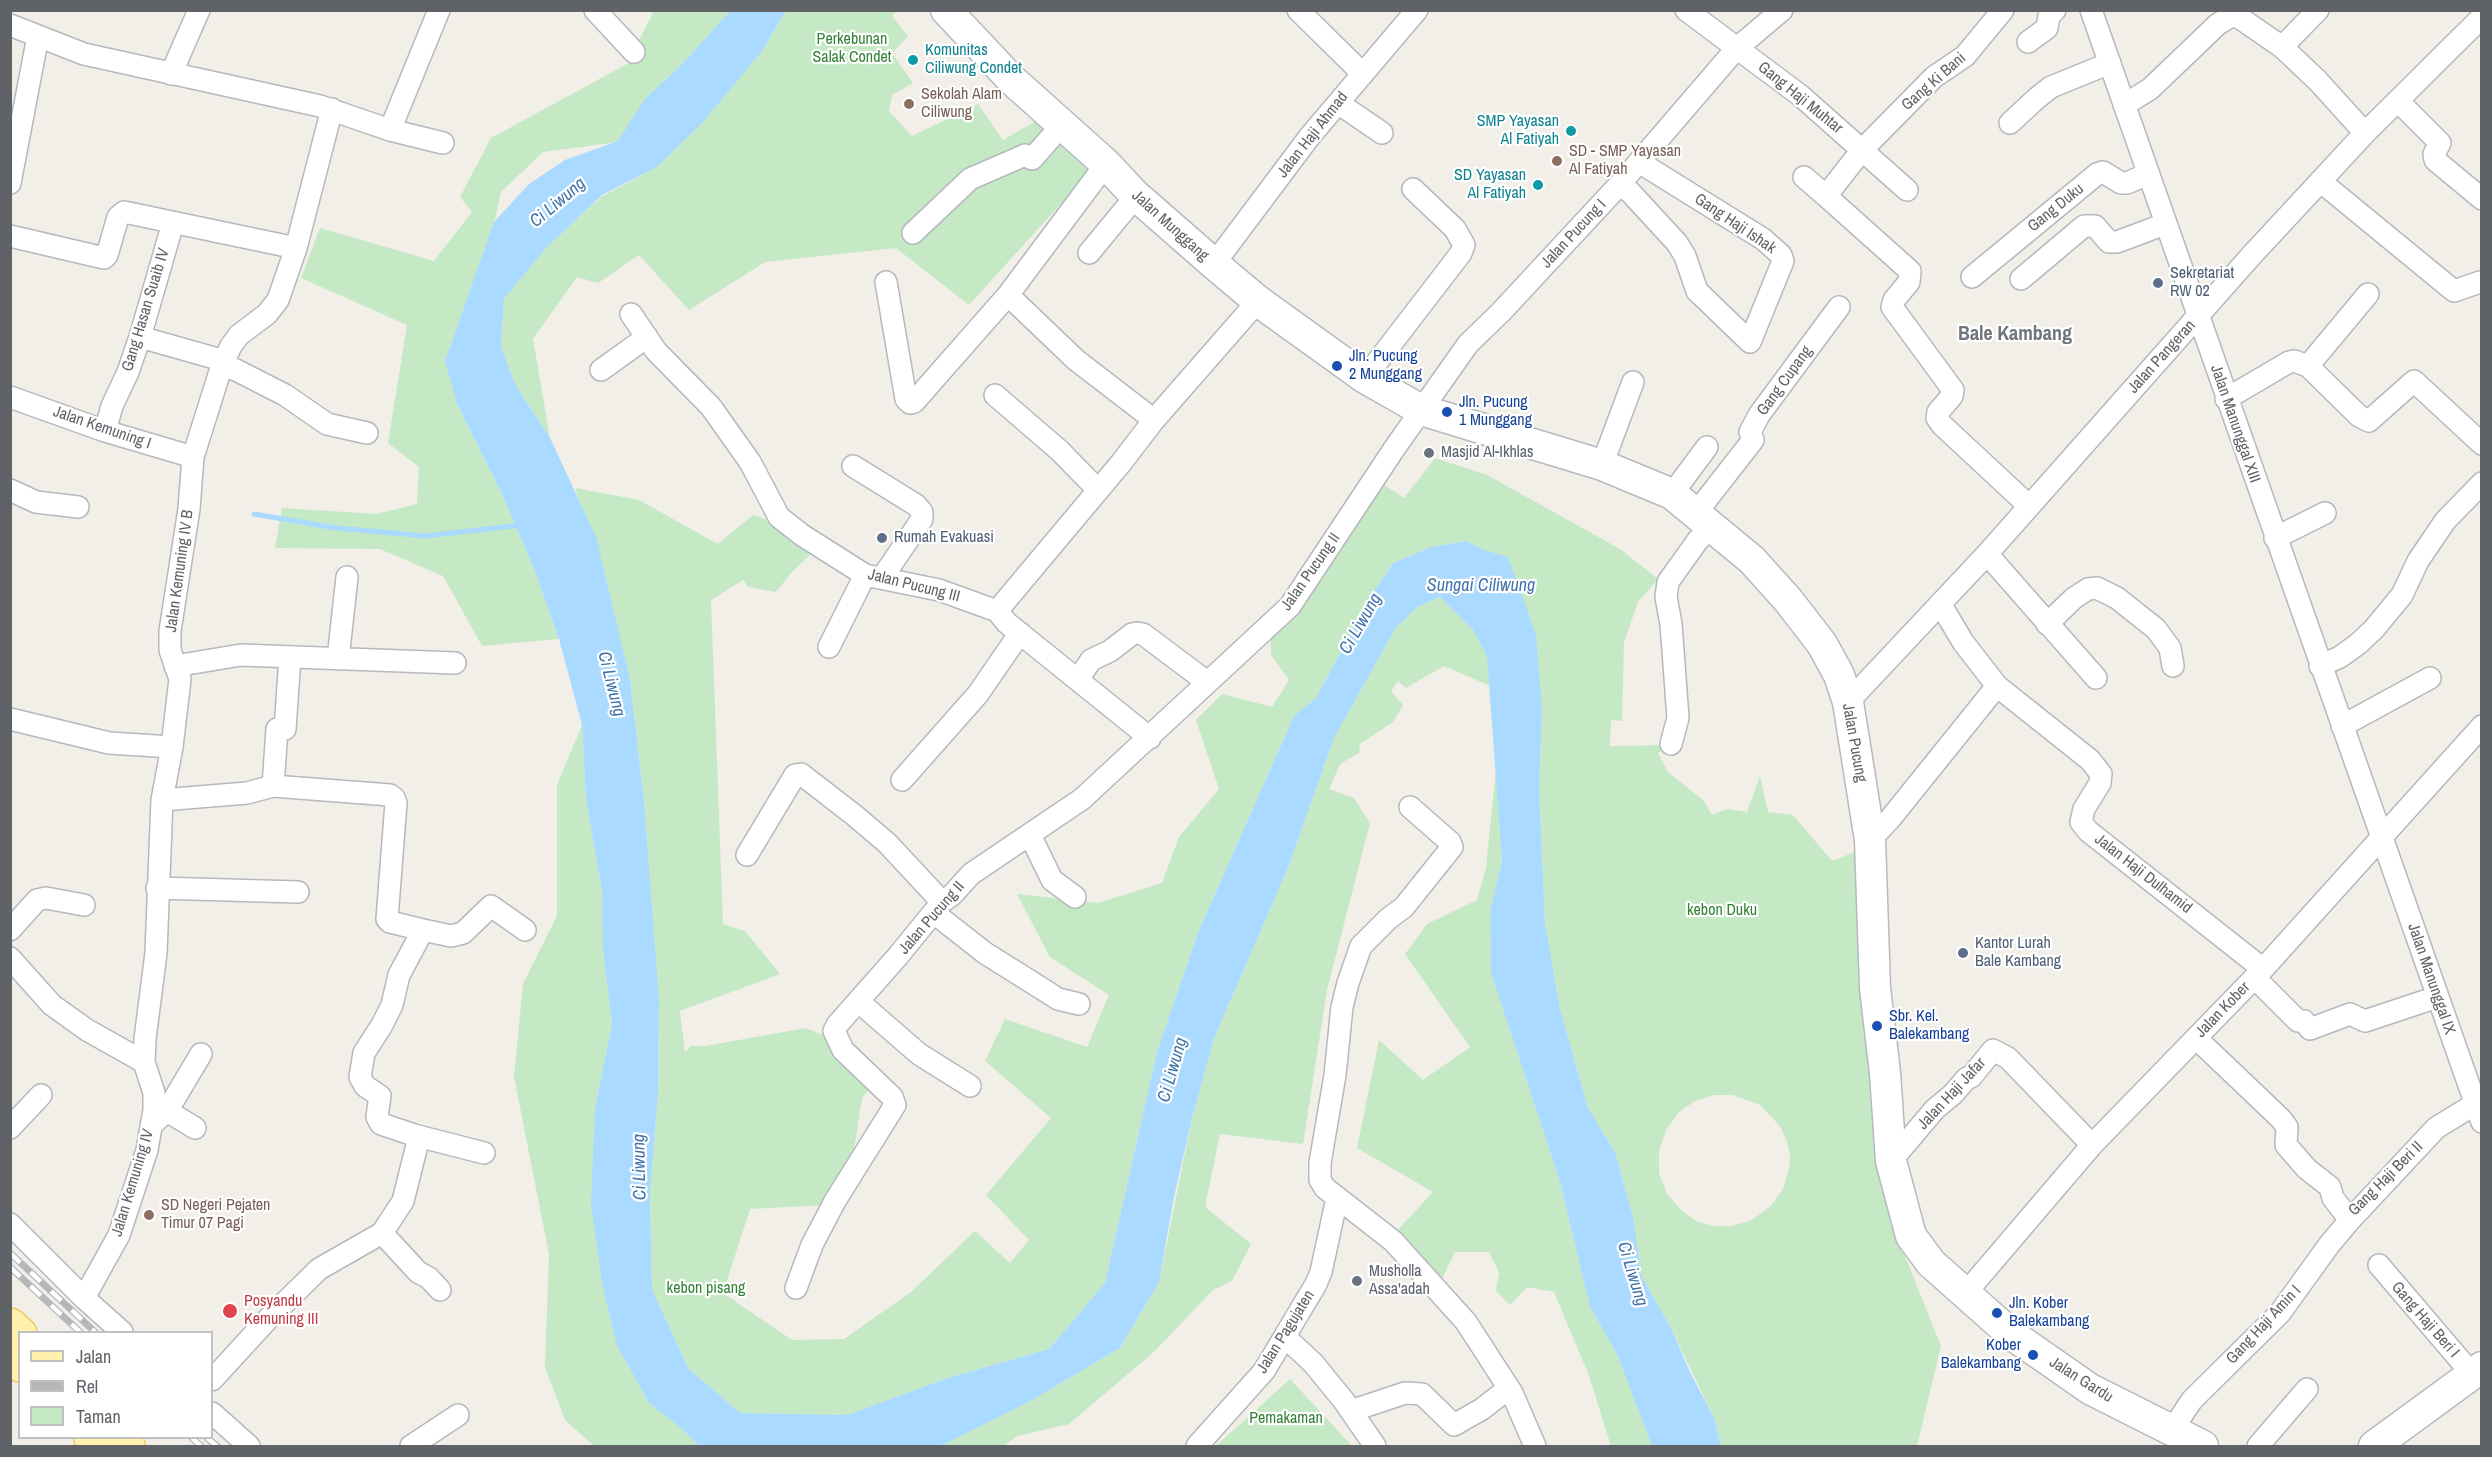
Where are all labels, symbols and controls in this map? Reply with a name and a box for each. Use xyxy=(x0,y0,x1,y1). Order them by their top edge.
park label: Perkebunan Salak Condet xyxy=(813,30,891,68)
place label: Komunitas Ciliwung Condet xyxy=(925,41,1022,79)
street label: Gang Ki Bani xyxy=(1898,49,1970,115)
marker: Komunitas Ciliwung Condet xyxy=(906,53,920,67)
street label: Gang Haji Muhtar xyxy=(1754,58,1846,138)
place label: Sekolah Alam Ciliwung xyxy=(921,85,1002,123)
street label: Jalan Haji Ahmad xyxy=(1274,88,1352,182)
marker: Sekolah Alam Ciliwung xyxy=(902,97,916,111)
place label: SMP Yayasan Al Fatiyah xyxy=(1477,112,1559,150)
marker: SMP Yayasan Al Fatiyah xyxy=(1564,124,1578,138)
place label: SD - SMP Yayasan Al Fatiyah xyxy=(1569,142,1681,180)
marker: SD - SMP Yayasan Al Fatiyah xyxy=(1550,154,1564,168)
place label: SD Yayasan Al Fatiyah xyxy=(1454,166,1526,204)
water label: Ci Liwung xyxy=(526,173,590,233)
marker: SD Yayasan Al Fatiyah xyxy=(1531,178,1545,192)
street label: Gang Duku xyxy=(2024,180,2088,236)
street label: Jalan Munggang xyxy=(1128,186,1212,266)
street label: Gang Haji Ishak xyxy=(1691,190,1779,258)
street label: Jalan Pucung I xyxy=(1537,196,1611,272)
street label: Gang Hasan Suaib IV xyxy=(118,246,174,374)
place label: Sekretariat RW 02 xyxy=(2170,264,2234,302)
marker: Sekretariat RW 02 xyxy=(2151,276,2165,290)
street label: Jalan Pangeran xyxy=(2124,316,2200,398)
district label: Bale Kambang xyxy=(1958,323,2072,347)
street label: Gang Cupang xyxy=(1753,342,1817,420)
place label: Jln. Pucung 2 Munggang xyxy=(1349,347,1422,385)
marker: Jln. Pucung 2 Munggang xyxy=(1330,359,1344,373)
street label: Jalan Manunggal XIII xyxy=(2206,363,2264,485)
place label: Jln. Pucung 1 Munggang xyxy=(1459,393,1532,431)
street label: Jalan Kemuning I xyxy=(51,402,153,454)
marker: Jln. Pucung 1 Munggang xyxy=(1440,405,1454,419)
place label: Masjid Al-Ikhlas xyxy=(1441,443,1534,463)
marker: Masjid Al-Ikhlas xyxy=(1422,446,1436,460)
street label: Jalan Kemuning IV B xyxy=(162,509,198,633)
place label: Rumah Evakuasi xyxy=(894,528,994,548)
street label: Jalan Pucung II xyxy=(1277,529,1345,615)
marker: Rumah Evakuasi xyxy=(875,531,889,545)
street label: Jalan Pucung III xyxy=(866,565,962,607)
water label: Sungai Ciliwung xyxy=(1427,575,1535,597)
water label: Ci Liwung xyxy=(1335,590,1387,658)
water label: Ci Liwung xyxy=(592,649,630,719)
street label: Jalan Pucung xyxy=(1838,702,1870,784)
street label: Jalan Haji Dulhamid xyxy=(2091,830,2195,918)
street label: Jalan Pucung II xyxy=(895,878,969,958)
park label: kebon Duku xyxy=(1687,901,1757,921)
street label: Jalan Manunggal IX xyxy=(2403,921,2459,1037)
place label: Kantor Lurah Bale Kambang xyxy=(1975,934,2061,972)
marker: Kantor Lurah Bale Kambang xyxy=(1956,946,1970,960)
street label: Jalan Kober xyxy=(2192,978,2254,1042)
place label: Sbr. Kel. Balekambang xyxy=(1889,1007,1969,1045)
marker: Sbr. Kel. Balekambang xyxy=(1870,1019,1884,1033)
water label: Ci Liwung xyxy=(1153,1035,1193,1105)
street label: Jalan Haji Jafar xyxy=(1914,1054,1990,1134)
street label: Jalan Kemuning IV xyxy=(108,1127,158,1239)
water label: Ci Liwung xyxy=(629,1134,651,1200)
street label: Gang Haji Beri II xyxy=(2345,1138,2427,1220)
place label: SD Negeri Pejaten Timur 07 Pagi xyxy=(161,1196,270,1234)
marker: SD Negeri Pejaten Timur 07 Pagi xyxy=(142,1208,156,1222)
water label: Ci Liwung xyxy=(1612,1239,1652,1309)
place label: Musholla Assa'adah xyxy=(1369,1262,1430,1300)
marker: Musholla Assa'adah xyxy=(1350,1274,1364,1288)
street label: Gang Haji Beri I xyxy=(2387,1278,2463,1362)
park label: kebon pisang xyxy=(667,1279,745,1299)
street label: Gang Haji Amin I xyxy=(2223,1282,2305,1368)
street label: Jalan Pagujaten xyxy=(1253,1287,1319,1377)
place label: Posyandu Kemuning III xyxy=(244,1292,318,1330)
place label: Jln. Kober Balekambang xyxy=(2009,1294,2089,1332)
marker: Posyandu Kemuning III xyxy=(221,1302,239,1320)
marker: Jln. Kober Balekambang xyxy=(1990,1306,2004,1320)
legend xyxy=(18,1331,213,1439)
place label: Kober Balekambang xyxy=(1941,1336,2021,1374)
text: Jalan xyxy=(76,1344,111,1369)
marker: Kober Balekambang xyxy=(2026,1348,2040,1362)
street label: Jalan Gardu xyxy=(2046,1353,2116,1407)
text: Rel xyxy=(76,1374,98,1399)
text: Taman xyxy=(76,1404,121,1429)
park label: Pemakaman xyxy=(1249,1409,1323,1429)

